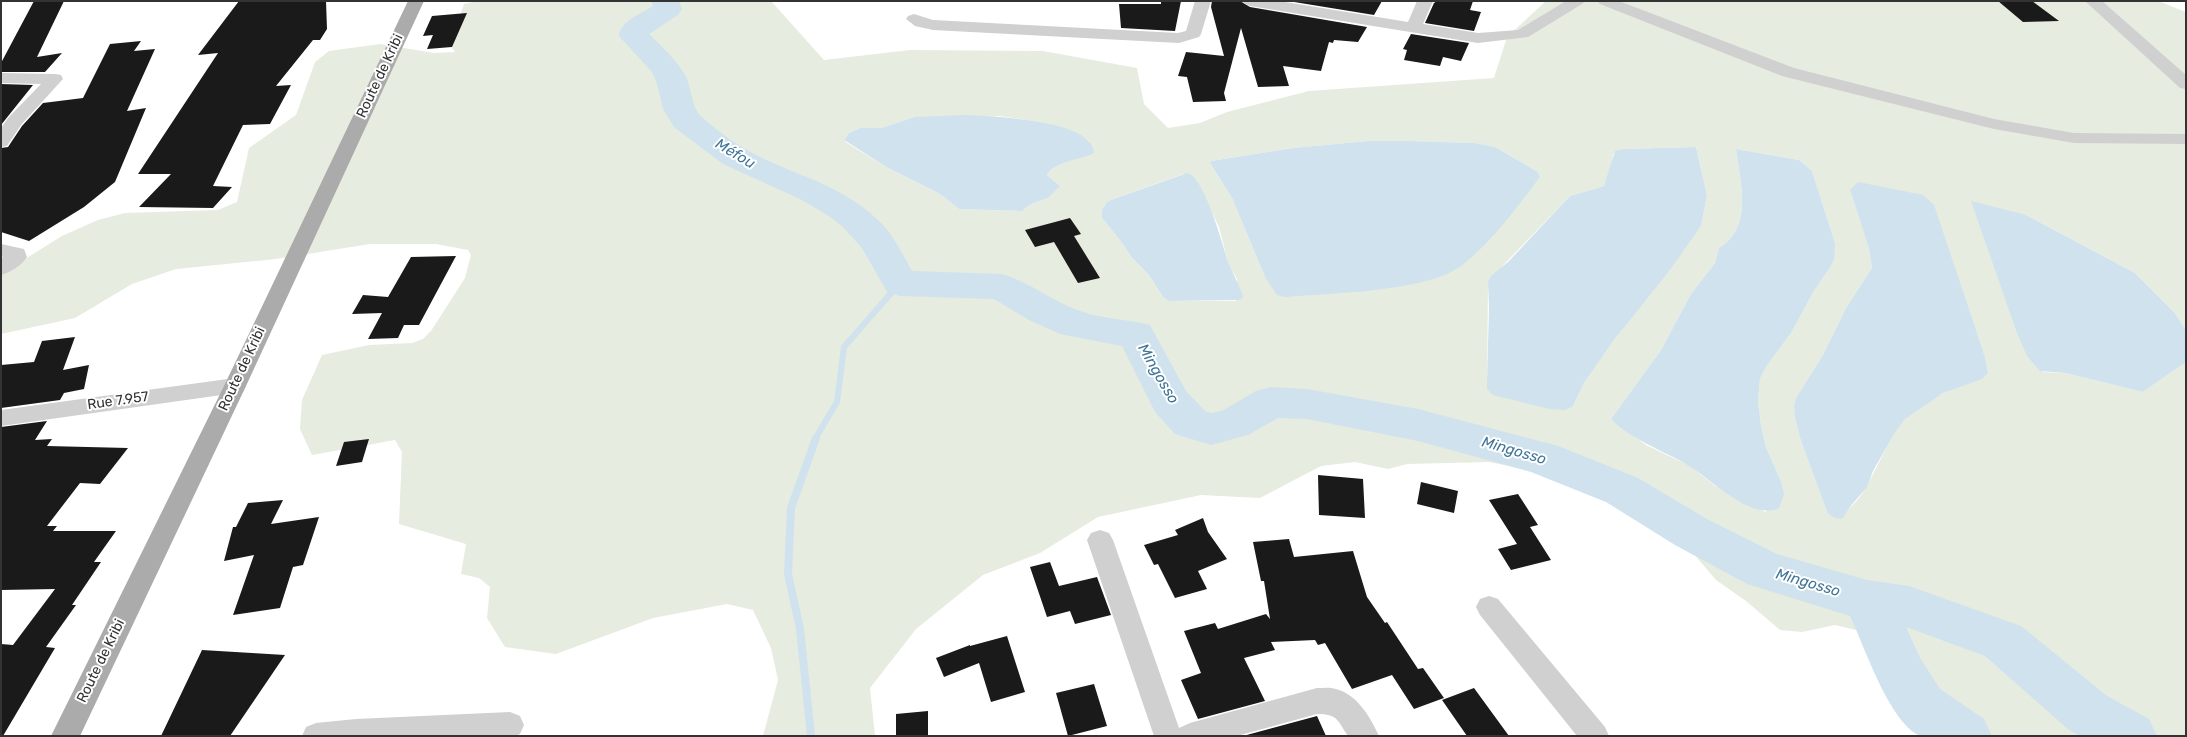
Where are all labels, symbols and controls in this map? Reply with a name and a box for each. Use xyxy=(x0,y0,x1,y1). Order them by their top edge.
street label: Route de Kribi xyxy=(353,31,407,121)
water label: Méfou xyxy=(712,135,758,173)
street label: Route de Kribi xyxy=(215,324,269,414)
water label: Mingosso xyxy=(1134,341,1182,407)
street label: Rue 7.957 xyxy=(86,388,150,414)
water label: Mingosso xyxy=(1480,433,1548,469)
water label: Mingosso xyxy=(1774,565,1842,601)
street label: Route de Kribi xyxy=(74,617,128,705)

